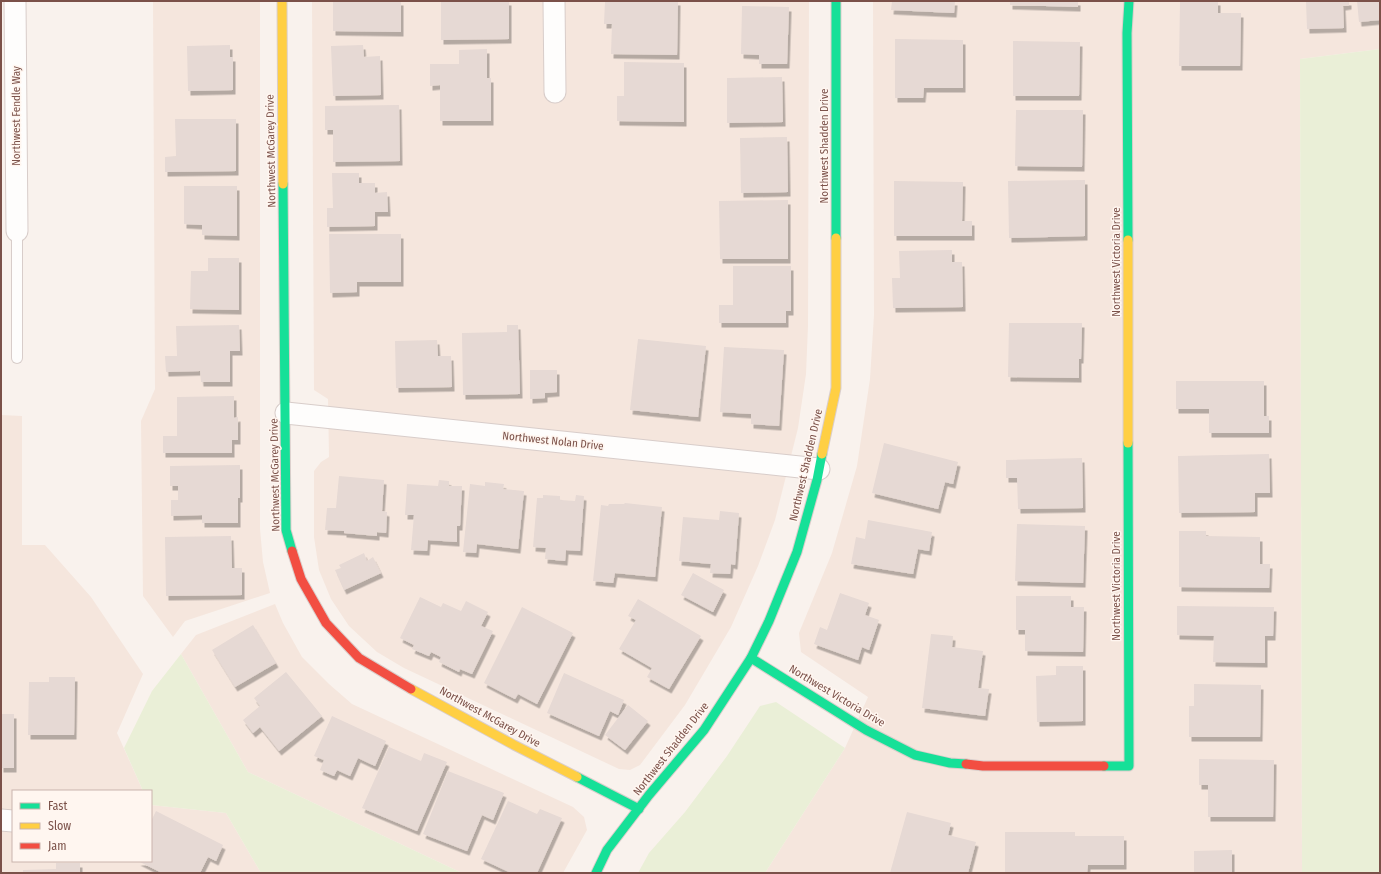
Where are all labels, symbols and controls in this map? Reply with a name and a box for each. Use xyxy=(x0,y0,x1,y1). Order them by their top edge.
street label: Northwest Fendle Way xyxy=(10,66,23,166)
street label: Northwest Shadden Drive xyxy=(818,89,831,203)
street label: Northwest McGarey Drive xyxy=(264,94,278,208)
street label: Northwest Victoria Drive xyxy=(1110,207,1123,317)
street label: Northwest Shadden Drive xyxy=(787,408,825,522)
street label: Northwest McGarey Drive xyxy=(268,418,282,532)
street label: Northwest Nolan Drive xyxy=(502,429,604,453)
street label: Northwest Victoria Drive xyxy=(1110,531,1123,641)
street label: Northwest Victoria Drive xyxy=(787,662,887,730)
street label: Northwest McGarey Drive xyxy=(437,684,543,750)
street label: Northwest Shadden Drive xyxy=(631,700,711,798)
legend xyxy=(12,790,152,862)
text: Fast xyxy=(48,799,67,813)
text: Slow xyxy=(48,819,71,833)
text: Jam xyxy=(48,839,66,853)

